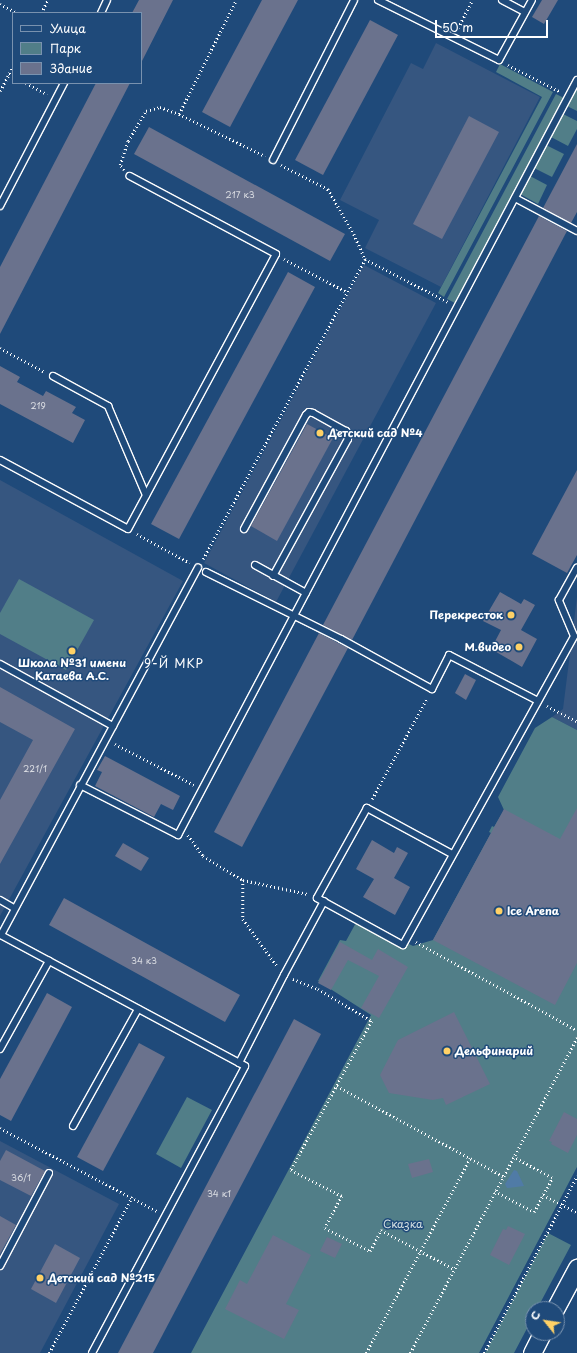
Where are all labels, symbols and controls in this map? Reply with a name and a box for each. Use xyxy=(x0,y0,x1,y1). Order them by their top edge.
legend xyxy=(12,12,142,84)
scale bar xyxy=(437,12,550,38)
text: 50 m xyxy=(442,18,473,36)
text: Улица xyxy=(50,19,86,37)
text: Парк xyxy=(50,39,81,57)
text: Здание xyxy=(50,59,92,77)
house number: 217 к3 xyxy=(225,189,255,199)
house number: 219 xyxy=(30,400,46,410)
place label: Детский сад №4 xyxy=(328,426,423,440)
marker: Детский сад №4 xyxy=(315,428,325,438)
place label: Перекресток xyxy=(429,608,503,622)
marker: Перекресток xyxy=(506,610,516,620)
place label: М.видео xyxy=(464,640,511,654)
marker: М.видео xyxy=(514,642,524,652)
marker: Школа №31 имени Катаева А.С. xyxy=(67,646,77,656)
place label: Школа №31 имени Катаева А.С. xyxy=(18,657,126,683)
district label: 9-Й МКР xyxy=(144,657,204,671)
house number: 221/1 xyxy=(23,763,47,773)
place label: Ice Arena xyxy=(507,904,560,918)
marker: Ice Arena xyxy=(494,906,504,916)
house number: 34 к3 xyxy=(131,955,157,965)
place label: Дельфинарий xyxy=(455,1044,533,1058)
marker: Дельфинарий xyxy=(442,1046,452,1056)
house number: 36/1 xyxy=(11,1172,31,1182)
house number: 34 к1 xyxy=(207,1188,231,1198)
park label: Сказка xyxy=(383,1217,423,1231)
place label: Детский сад №215 xyxy=(48,1271,156,1285)
marker: Детский сад №215 xyxy=(35,1273,45,1283)
north arrow xyxy=(525,1301,565,1341)
text: С xyxy=(526,1307,544,1323)

